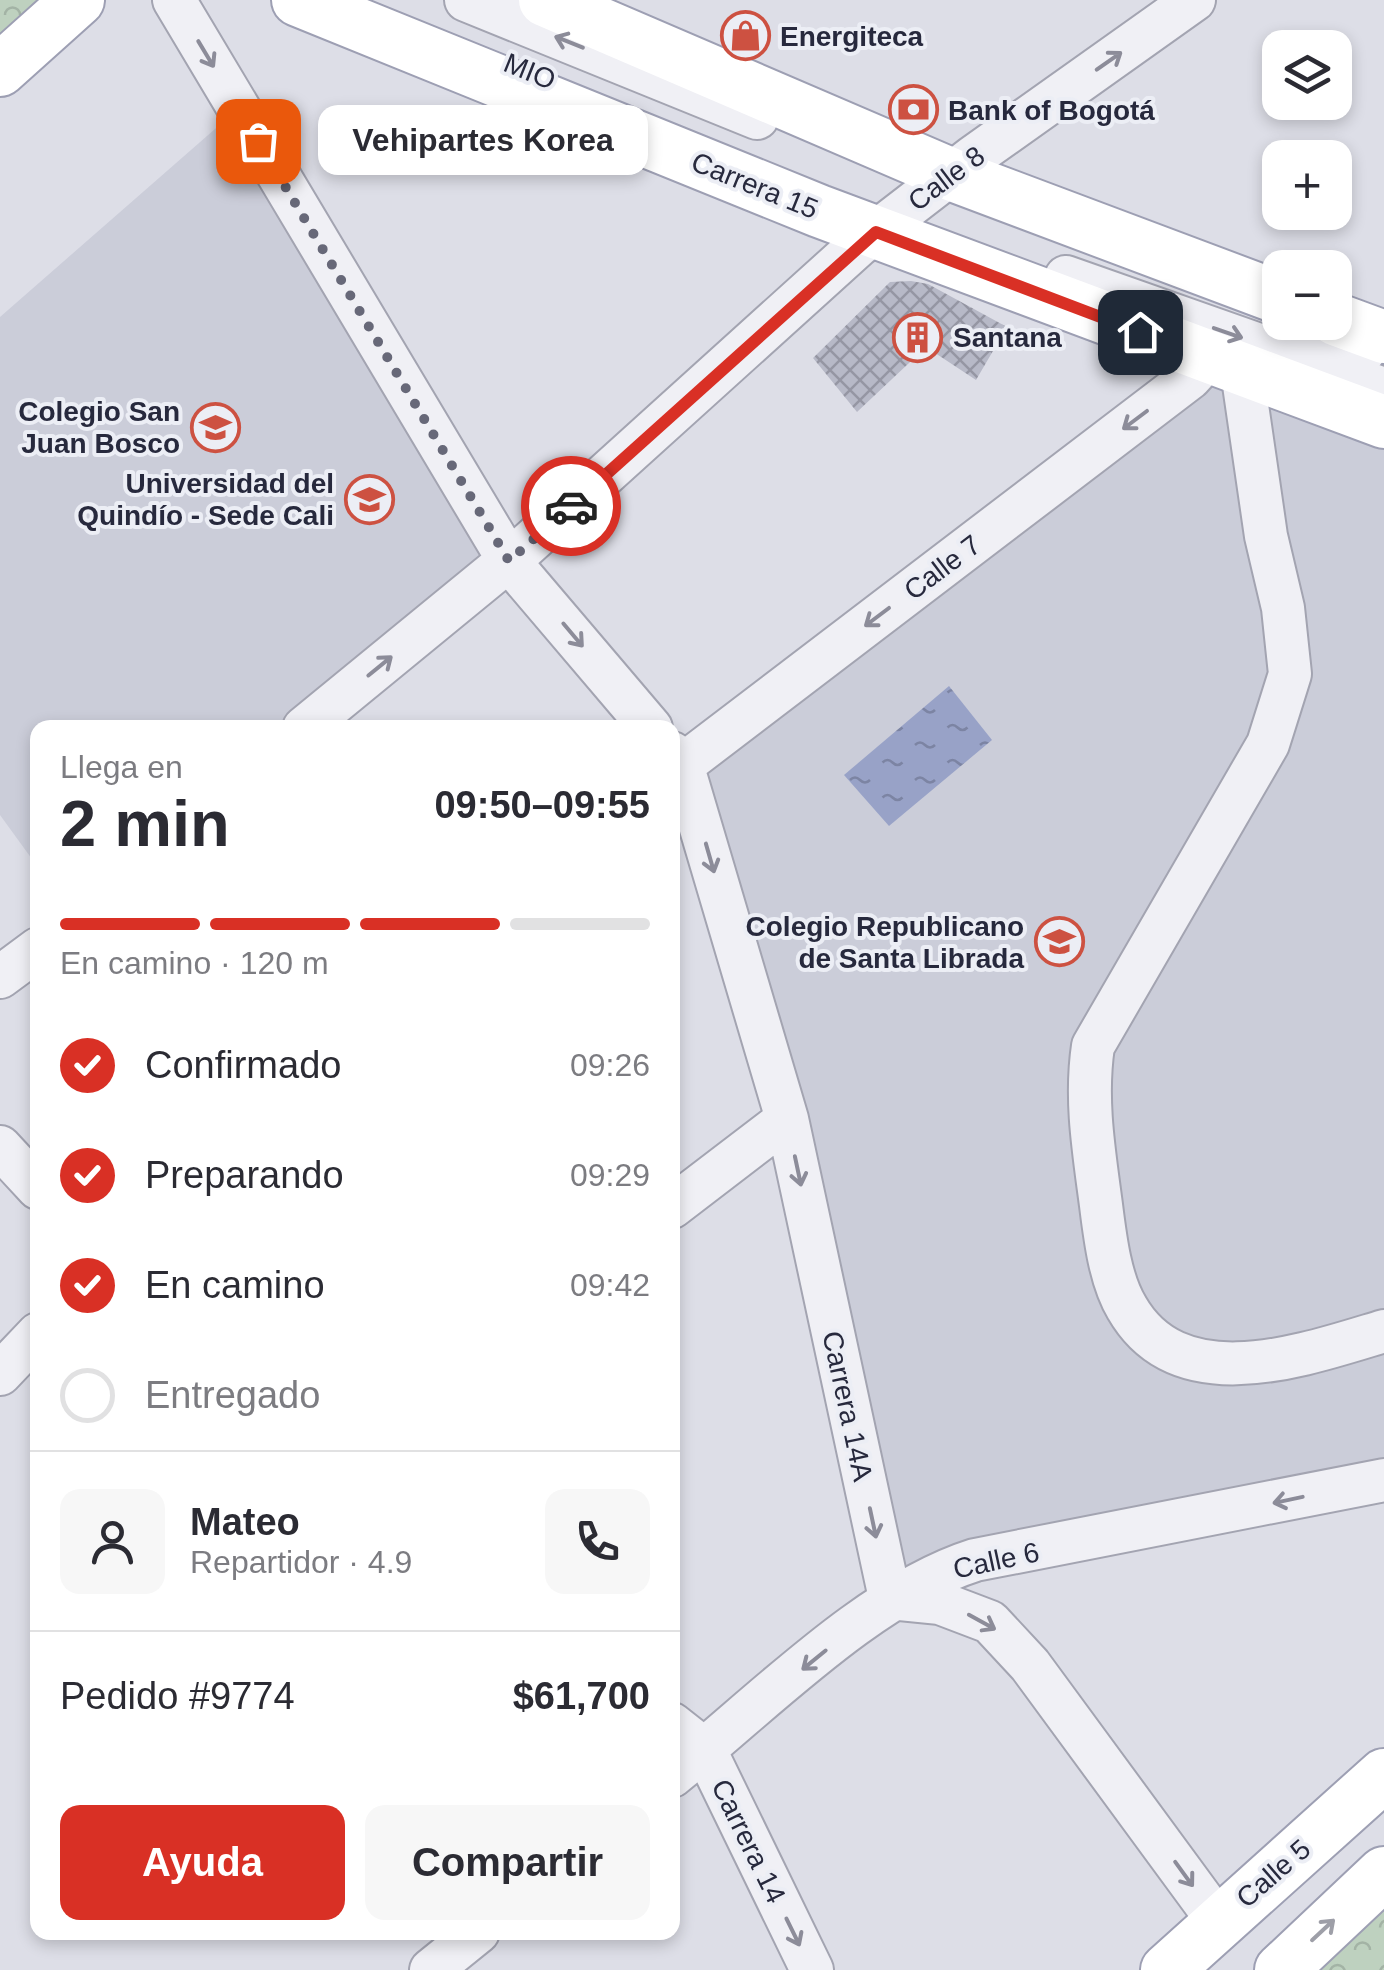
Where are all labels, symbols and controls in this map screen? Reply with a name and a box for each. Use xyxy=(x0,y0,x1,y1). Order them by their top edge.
shop icon: Energiteca xyxy=(719,10,771,62)
place label: Energiteca xyxy=(780,21,924,52)
map controls xyxy=(1262,30,1352,340)
button: layers xyxy=(1262,30,1352,120)
one-way arrow xyxy=(555,32,585,50)
one-way arrow xyxy=(196,39,216,68)
street label: MIO xyxy=(499,47,560,96)
one-way arrow xyxy=(1094,51,1122,72)
bank icon: Bank of Bogotá xyxy=(887,84,939,136)
place label: Bank of Bogotá xyxy=(948,95,1155,126)
pin xyxy=(216,99,301,184)
callout: Vehipartes Korea xyxy=(318,106,648,176)
icon: bag xyxy=(231,114,286,169)
text: Vehipartes Korea xyxy=(352,122,614,158)
street label: Calle 8 xyxy=(902,140,990,217)
button: + xyxy=(1262,140,1352,230)
street label: Carrera 15 xyxy=(687,146,823,225)
button: − xyxy=(1262,250,1352,340)
pin xyxy=(1098,290,1183,375)
icon: home xyxy=(1113,305,1168,360)
building icon: Santana xyxy=(892,311,944,363)
place label: Santana xyxy=(953,322,1062,353)
one-way arrow xyxy=(1212,325,1243,343)
place label: Colegio San Juan Bosco xyxy=(18,396,180,459)
school or university icon: Colegio San Juan Bosco xyxy=(189,401,241,453)
one-way arrow xyxy=(1122,409,1149,430)
courier xyxy=(521,456,621,556)
place label: Universidad del Quindío - Sede Cali xyxy=(77,468,334,531)
school or university icon: Universidad del Quindío - Sede Cali xyxy=(343,473,395,525)
icon: car xyxy=(544,479,599,534)
street label: Calle 7 xyxy=(898,529,986,606)
one-way arrow xyxy=(864,605,890,627)
one-way arrow xyxy=(561,622,584,647)
one-way arrow xyxy=(367,655,393,677)
text: Llega en xyxy=(60,749,183,785)
text: 09:50–09:55 xyxy=(434,784,650,826)
text: 2 min xyxy=(60,787,230,860)
one-way arrow xyxy=(702,842,720,873)
place label: Colegio Republicano de Santa Librada xyxy=(746,911,1024,974)
school or university icon: Colegio Republicano de Santa Librada xyxy=(1033,916,1085,968)
text: En camino · 120 m xyxy=(60,945,329,981)
icon: check xyxy=(60,1038,115,1093)
text: Confirmado xyxy=(145,1044,341,1086)
text: 09:26 xyxy=(570,1047,650,1083)
icon: check xyxy=(60,1148,115,1203)
text: Preparando xyxy=(145,1154,344,1196)
one-way arrow xyxy=(790,1154,808,1186)
text: 09:29 xyxy=(570,1157,650,1193)
icon: check xyxy=(60,1258,115,1313)
text: En camino xyxy=(145,1264,325,1306)
text: 09:42 xyxy=(570,1267,650,1303)
street label: Carrera 14A xyxy=(816,1328,879,1484)
text: Entregado xyxy=(145,1374,320,1416)
button: person xyxy=(60,1489,165,1594)
button: phone xyxy=(545,1489,650,1594)
one-way arrow xyxy=(1273,1491,1305,1510)
text: Mateo xyxy=(190,1501,300,1543)
one-way arrow xyxy=(865,1506,884,1538)
street label: Calle 6 xyxy=(950,1536,1042,1585)
text: Repartidor · 4.9 xyxy=(190,1544,412,1580)
one-way arrow xyxy=(967,1612,996,1632)
one-way arrow xyxy=(802,1649,828,1671)
text: Pedido #9774 xyxy=(60,1675,295,1717)
text: $61,700 xyxy=(513,1675,650,1717)
street label: Carrera 14 xyxy=(705,1774,792,1908)
button: Ayuda xyxy=(60,1805,345,1920)
button: Compartir xyxy=(365,1805,650,1920)
street label: Calle 5 xyxy=(1230,1833,1316,1914)
one-way arrow xyxy=(1173,1860,1194,1887)
one-way arrow xyxy=(785,1917,804,1947)
one-way arrow xyxy=(1311,1918,1335,1942)

